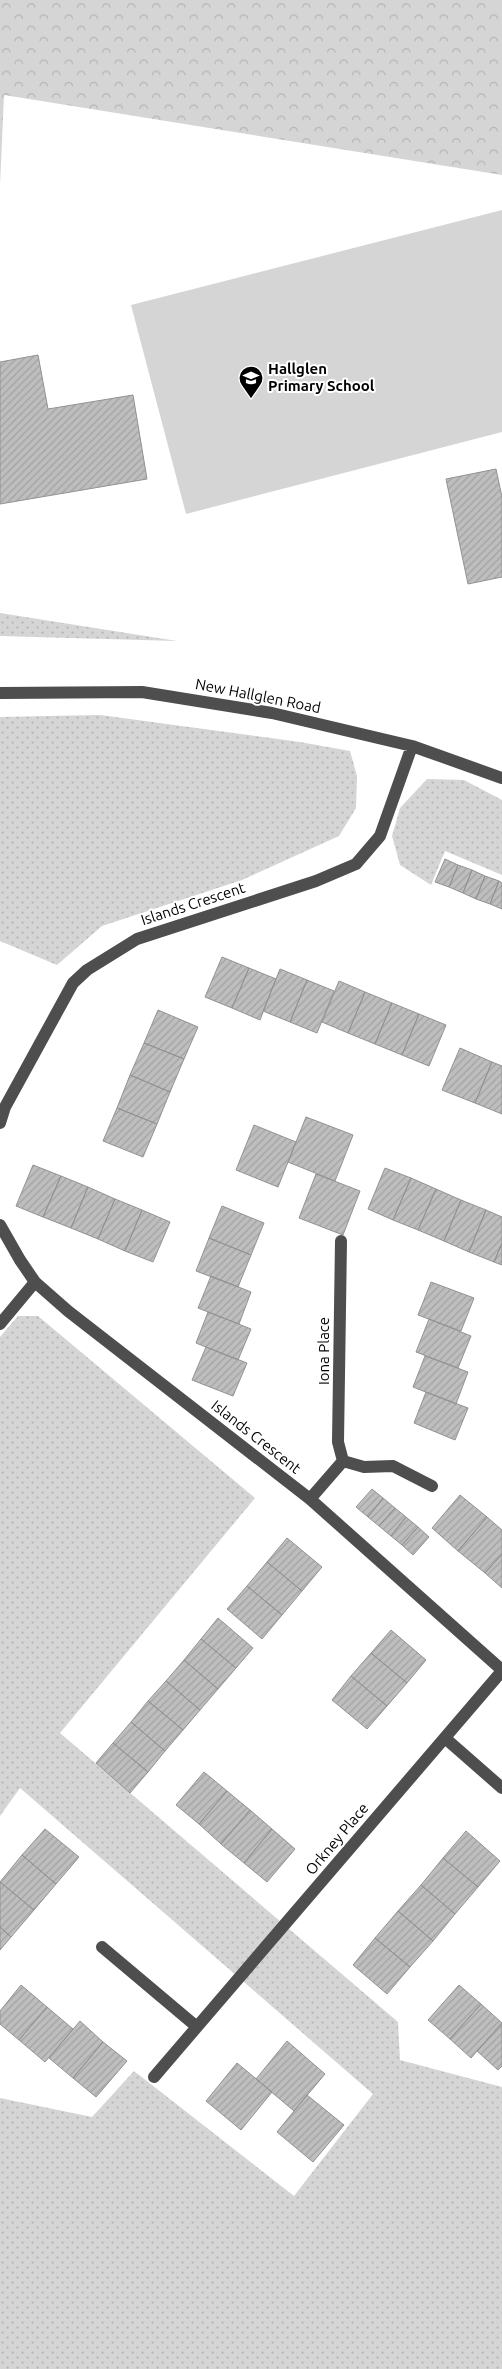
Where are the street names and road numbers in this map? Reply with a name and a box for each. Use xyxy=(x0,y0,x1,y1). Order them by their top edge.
street label: New Hallglen Road xyxy=(194,675,322,716)
street label: Islands Crescent xyxy=(139,879,247,928)
street label: Iona Place xyxy=(315,1317,332,1385)
street label: Islands Crescent xyxy=(208,1396,304,1477)
street label: Orkney Place xyxy=(302,1799,371,1878)

